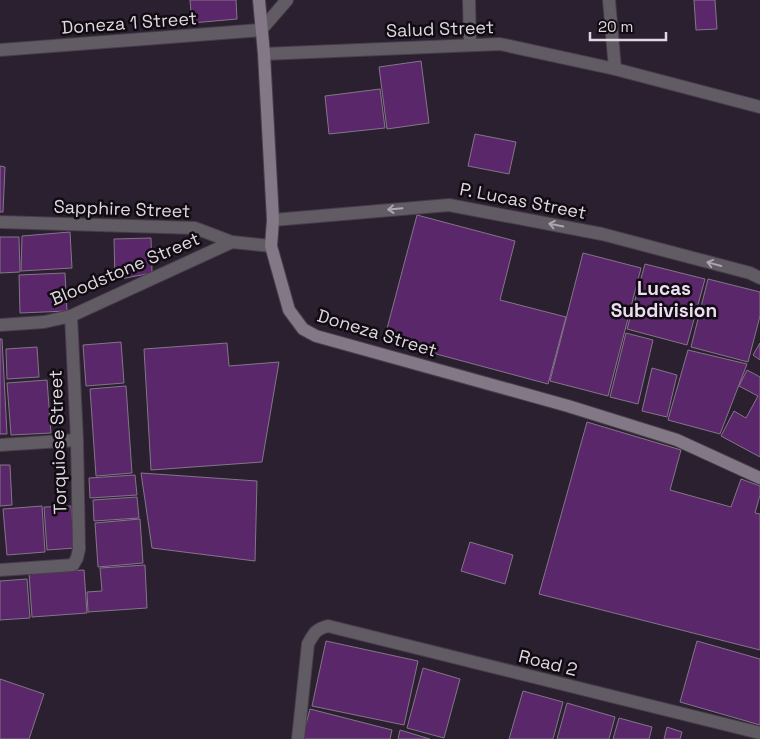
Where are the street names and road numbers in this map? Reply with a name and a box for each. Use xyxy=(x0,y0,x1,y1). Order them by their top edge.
street label: Doneza 1 Street xyxy=(60,6,198,39)
street label: Salud Street xyxy=(386,15,494,42)
street label: P. Lucas Street xyxy=(458,177,588,224)
street label: Sapphire Street xyxy=(53,195,191,222)
street label: Bloodstone Street xyxy=(47,227,203,310)
street label: Doneza Street xyxy=(315,303,440,362)
street label: Torquiose Street xyxy=(43,370,72,515)
street label: Road 2 xyxy=(516,644,580,681)

